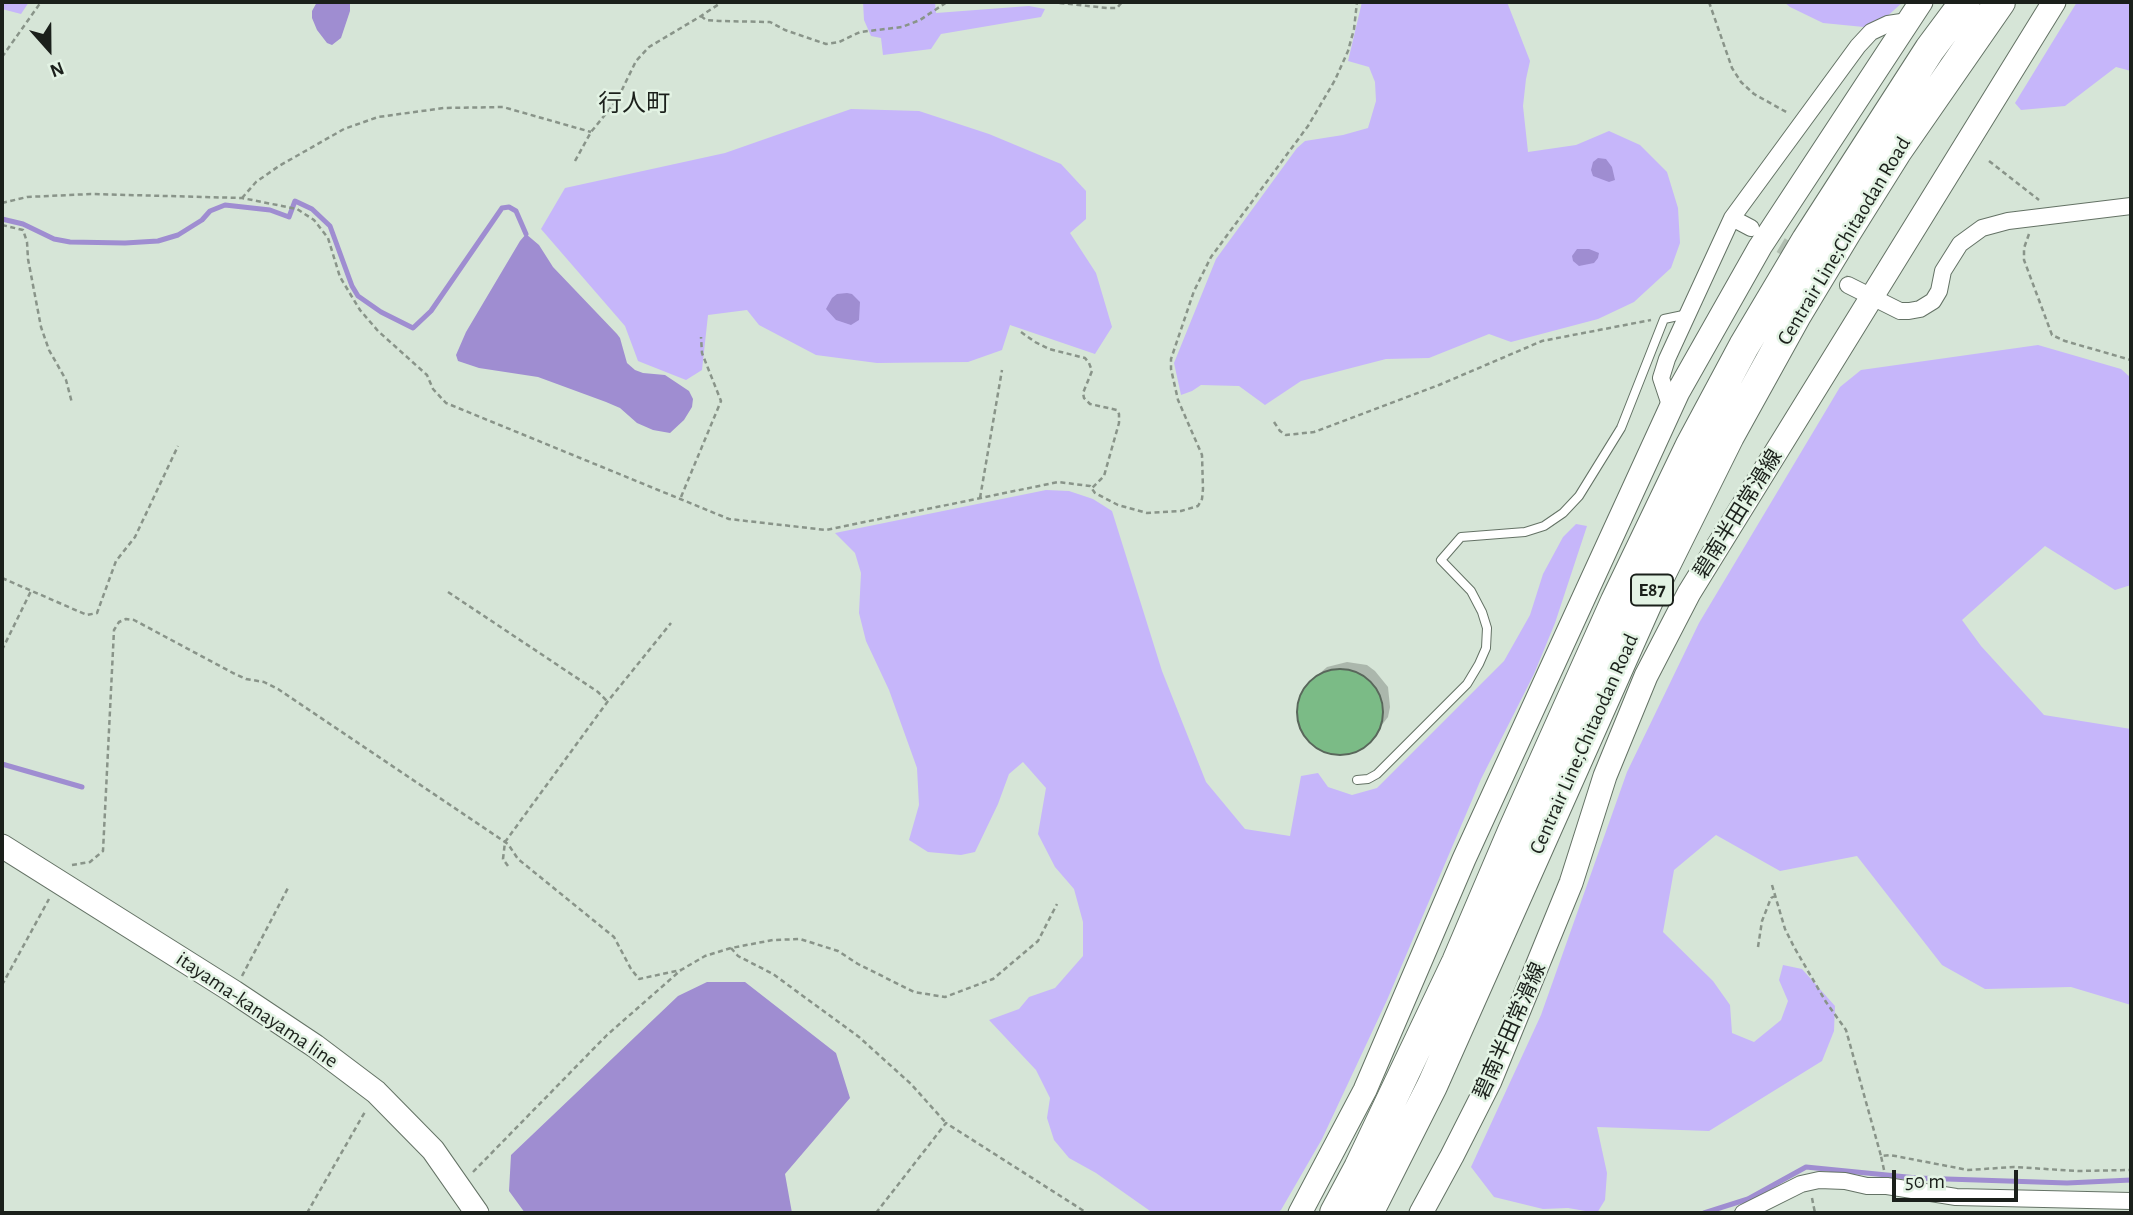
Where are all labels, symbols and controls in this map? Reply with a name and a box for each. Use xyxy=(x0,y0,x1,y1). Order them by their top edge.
north arrow xyxy=(14,14,84,84)
text: N xyxy=(47,58,66,80)
district label: 行人町 xyxy=(598,90,670,118)
street label: Centrair Line;Chitaodan Road xyxy=(1772,132,1916,350)
street label: 碧南半田常滑線 xyxy=(1688,445,1788,583)
road number: E87 xyxy=(1631,575,1673,606)
street label: Centrair Line;Chitaodan Road xyxy=(1524,630,1644,858)
street label: itayama-kanayama line xyxy=(171,946,343,1074)
street label: 碧南半田常滑線 xyxy=(1469,959,1551,1103)
scale bar xyxy=(1895,1156,2021,1200)
text: 50 m xyxy=(1905,1171,1945,1192)

